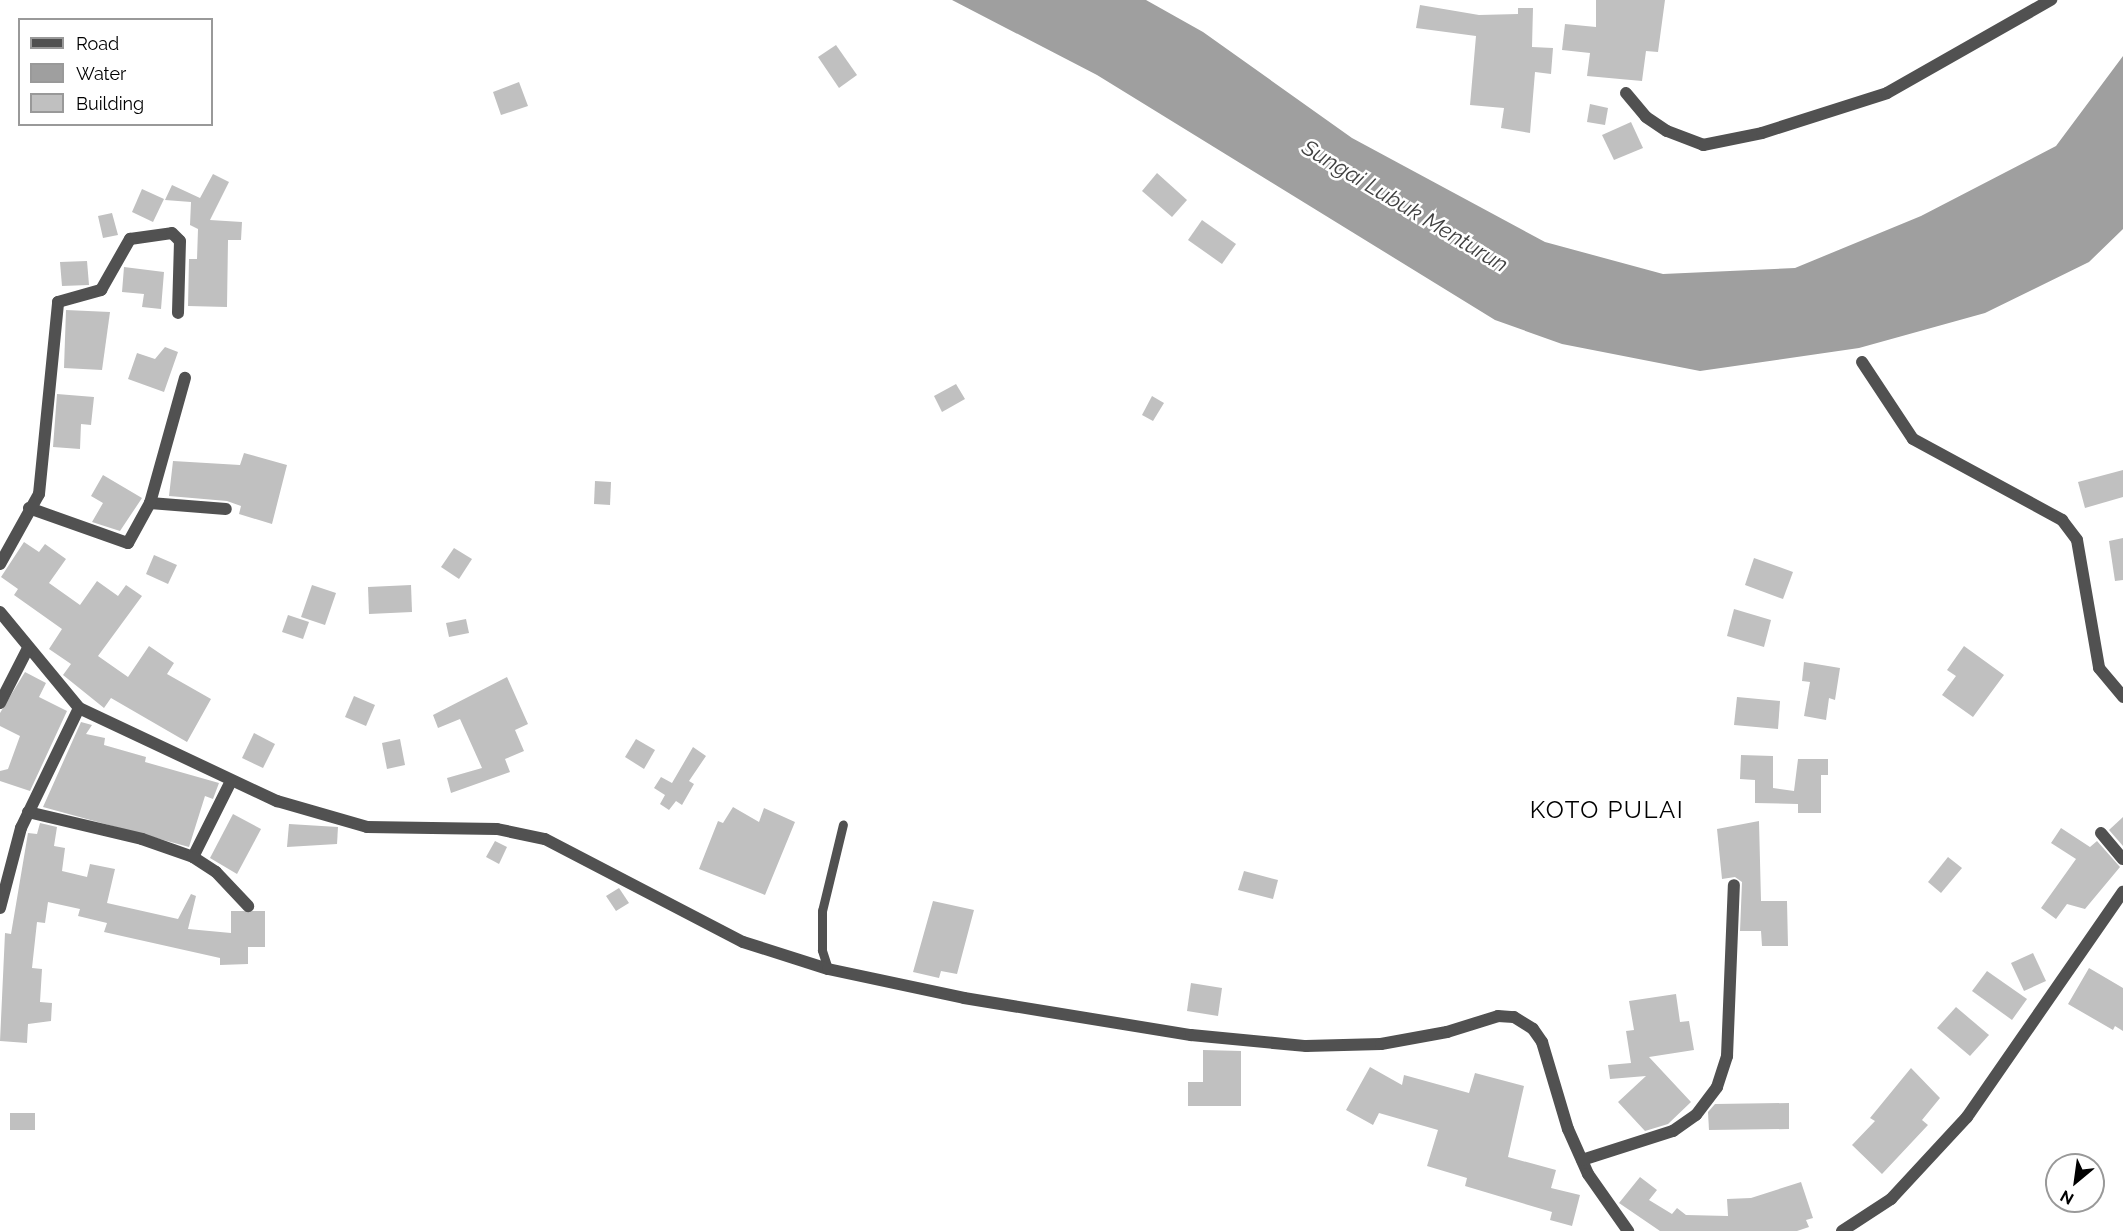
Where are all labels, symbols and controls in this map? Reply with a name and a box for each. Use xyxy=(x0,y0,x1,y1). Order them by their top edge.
legend xyxy=(18,18,213,126)
text: Road xyxy=(76,33,119,54)
text: Water xyxy=(76,63,126,84)
text: Building xyxy=(76,93,144,114)
water label: Sungai Lubuk Menturun xyxy=(1297,134,1513,278)
district label: KOTO PULAI xyxy=(1530,796,1684,824)
north arrow xyxy=(2045,1153,2105,1213)
text: N xyxy=(2057,1186,2077,1209)

